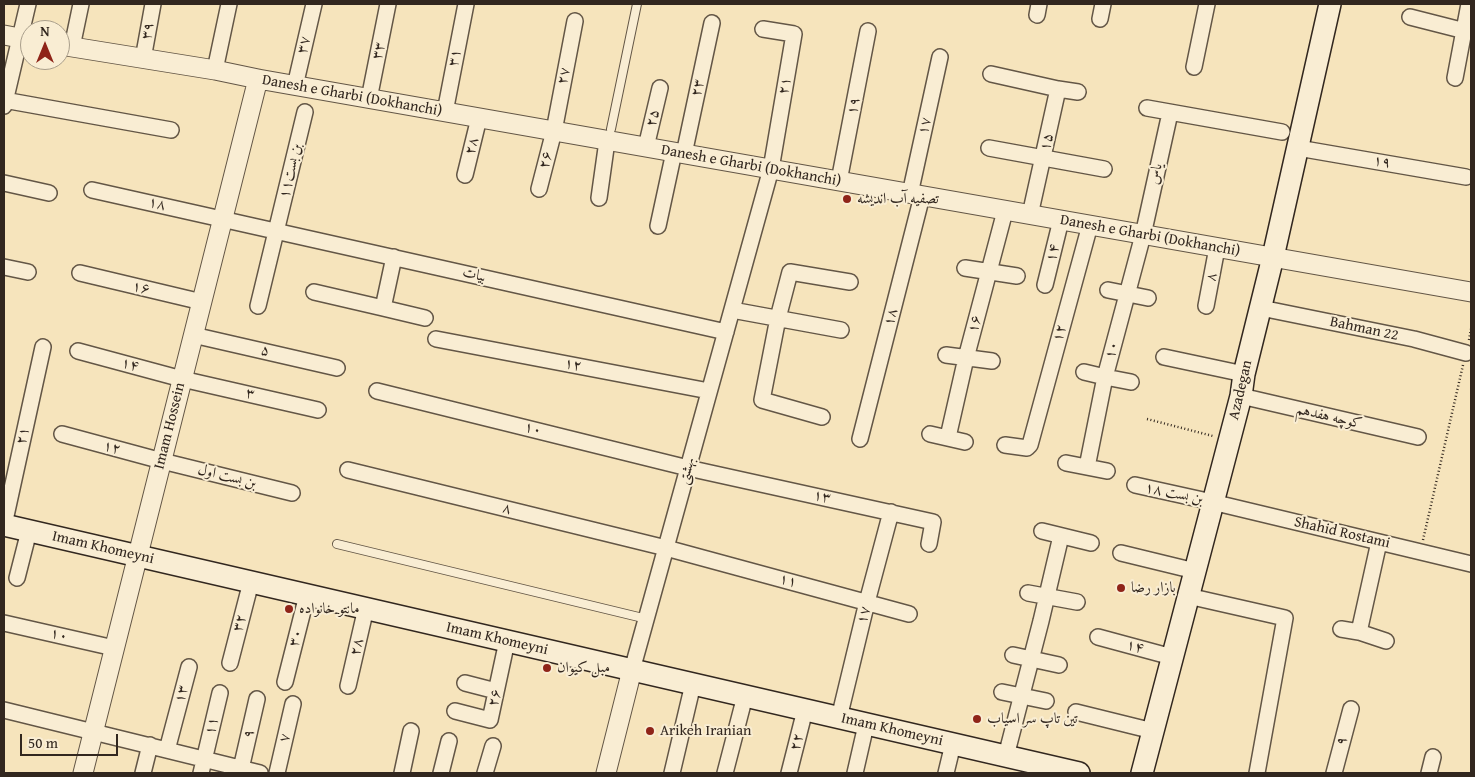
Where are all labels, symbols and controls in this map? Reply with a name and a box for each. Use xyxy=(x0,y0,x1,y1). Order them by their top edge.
north arrow xyxy=(20,20,70,70)
text: N xyxy=(40,21,50,41)
street label: ۳۹ xyxy=(138,21,158,41)
street label: ۳۷ xyxy=(293,34,315,56)
street label: ۳۳ xyxy=(368,41,390,61)
street label: ۳۱ xyxy=(444,48,466,68)
street label: ۲۷ xyxy=(553,66,575,86)
street label: Danesh e Gharbi (Dokhanchi) xyxy=(261,71,443,121)
street label: ۲۱ xyxy=(775,76,795,96)
street label: ۲۳ xyxy=(687,78,709,98)
street label: ۱۹ xyxy=(843,96,865,116)
street label: ۲۵ xyxy=(642,107,664,129)
street label: ۱۷ xyxy=(914,116,936,136)
street label: ۱۵ xyxy=(1036,131,1058,153)
street label: ۲۸ xyxy=(461,135,483,157)
street label: Danesh e Gharbi (Dokhanchi) xyxy=(660,141,842,191)
street label: بن بست۱۱ xyxy=(276,142,306,200)
street label: ۲۶ xyxy=(535,149,557,171)
street label: ۱۹ xyxy=(1372,152,1392,172)
street label: یاس xyxy=(1145,162,1167,186)
place label: تصفیه آب اندیشه xyxy=(857,190,939,208)
street label: ۱۸ xyxy=(147,193,167,215)
marker: تصفیه آب اندیشه xyxy=(841,193,853,205)
street label: Danesh e Gharbi (Dokhanchi) xyxy=(1059,211,1241,261)
street label: ۱۴ xyxy=(1042,242,1064,264)
street label: بیات xyxy=(461,264,487,286)
street label: ۸ xyxy=(1202,271,1222,283)
street label: ۱۶ xyxy=(130,277,152,299)
street label: ۱۸ xyxy=(880,306,902,328)
street label: ۱۶ xyxy=(964,313,986,335)
street label: Bahman 22 xyxy=(1328,313,1400,345)
street label: ۱۲ xyxy=(1049,322,1071,344)
street label: ۱۰ xyxy=(1101,339,1123,361)
street label: ۵ xyxy=(259,341,271,361)
street label: ۱۴ xyxy=(119,354,141,376)
street label: ۱۲ xyxy=(563,354,583,376)
street label: Azadegan xyxy=(1225,358,1257,422)
street label: Imam Hossein xyxy=(151,381,189,471)
street label: ۳ xyxy=(244,384,256,404)
street label: کوچه هفدهم xyxy=(1294,401,1364,433)
street label: ۱۰ xyxy=(522,418,544,440)
street label: ۲۱ xyxy=(12,426,34,446)
street label: ۱۲ xyxy=(101,437,123,459)
street label: بهشتی xyxy=(675,455,699,487)
street label: بن بست اول xyxy=(196,461,258,493)
street label: بن بست ۱۸ xyxy=(1143,479,1205,509)
street label: ۱۳ xyxy=(812,486,832,508)
street label: ۸ xyxy=(501,499,513,519)
street label: Shahid Rostami xyxy=(1292,513,1392,553)
street label: Imam Khomeyni xyxy=(50,528,156,568)
street label: ۱۱ xyxy=(777,570,799,592)
place label: بازار رضا xyxy=(1131,579,1176,597)
marker: بازار رضا xyxy=(1115,582,1127,594)
place label: مانتو خانواده xyxy=(299,600,359,618)
marker: مانتو خانواده xyxy=(283,603,295,615)
street label: ۱۷ xyxy=(853,604,875,626)
street label: ۳۲ xyxy=(229,612,251,634)
street label: Imam Khomeyni xyxy=(444,619,550,659)
street label: ۱۰ xyxy=(48,624,70,646)
street label: ۳۰ xyxy=(285,627,307,649)
street label: ۲۸ xyxy=(346,636,368,658)
street label: ۱۴ xyxy=(1124,636,1146,658)
place label: مبل کیوان xyxy=(557,659,610,677)
marker: مبل کیوان xyxy=(541,662,553,674)
street label: ۱۳ xyxy=(171,683,193,705)
street label: ۲۶ xyxy=(484,688,506,708)
street label: Imam Khomeyni xyxy=(839,710,945,750)
place label: تین تاپ سر اسیاب xyxy=(987,710,1078,728)
marker: تین تاپ سر اسیاب xyxy=(971,713,983,725)
street label: ۱۱ xyxy=(201,715,223,737)
place label: Arikeh Iranian xyxy=(660,722,751,740)
scale bar xyxy=(22,724,120,756)
marker: Arikeh Iranian xyxy=(644,725,656,737)
street label: ۹ xyxy=(239,728,259,740)
street label: ۲۲ xyxy=(786,731,808,753)
text: 50 m xyxy=(28,732,58,753)
street label: ۷ xyxy=(275,732,295,744)
street label: ۹ xyxy=(1332,734,1352,748)

